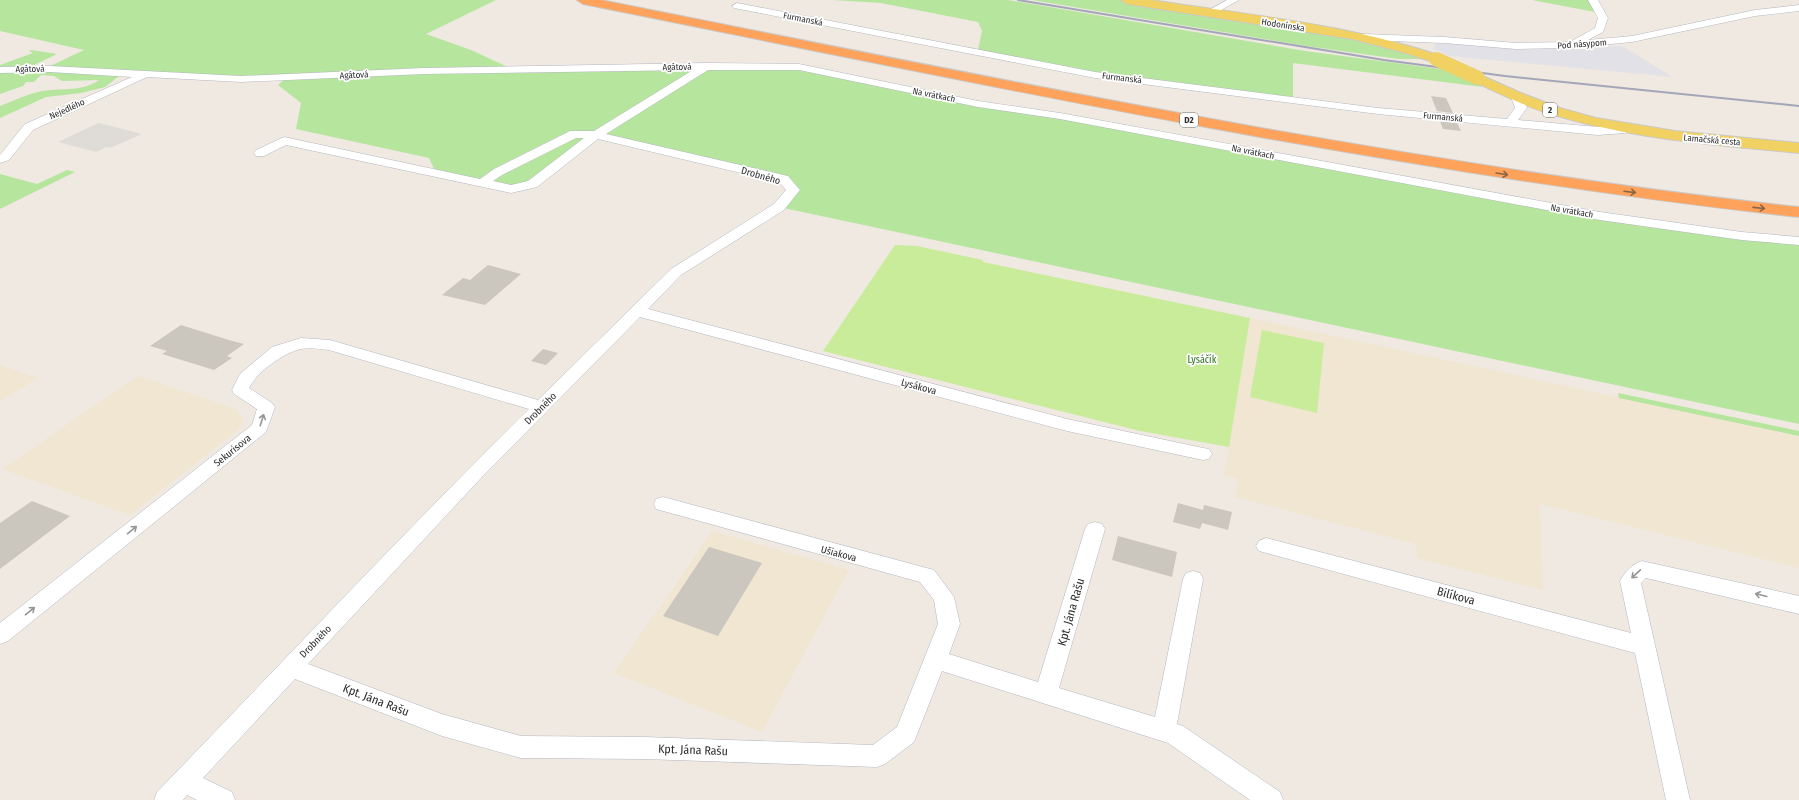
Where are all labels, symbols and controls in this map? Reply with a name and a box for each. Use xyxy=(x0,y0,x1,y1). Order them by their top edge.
street label: Furmanská xyxy=(782,10,824,28)
street label: Hodonínska xyxy=(1261,17,1306,33)
street label: Pod násypom xyxy=(1557,37,1607,51)
street label: Agátová xyxy=(662,62,692,72)
street label: Agátová xyxy=(15,64,45,74)
street label: Agátová xyxy=(339,69,369,81)
street label: Furmanská xyxy=(1102,71,1143,85)
street label: Na vrátkach xyxy=(912,86,956,104)
street label: Nejedlého xyxy=(48,97,86,121)
road number: 2 xyxy=(1543,103,1557,117)
street label: Furmanská xyxy=(1423,110,1464,124)
road number: D2 xyxy=(1180,113,1198,127)
street label: Lamačská cesta xyxy=(1683,133,1742,148)
street label: Na vrátkach xyxy=(1231,143,1275,161)
street label: Drobného xyxy=(740,165,782,187)
one-way arrow xyxy=(1495,170,1508,178)
one-way arrow xyxy=(1623,188,1636,196)
street label: Na vrátkach xyxy=(1550,202,1594,220)
one-way arrow xyxy=(1753,204,1766,211)
park label: Lysáčík xyxy=(1188,353,1217,366)
street label: Lysákova xyxy=(900,376,938,397)
street label: Drobného xyxy=(522,390,559,427)
one-way arrow xyxy=(259,413,266,426)
street label: Sekurisova xyxy=(212,432,254,469)
one-way arrow xyxy=(127,525,138,534)
street label: Ušiakova xyxy=(820,543,858,565)
one-way arrow xyxy=(1631,570,1641,579)
street label: Kpt. Jána Rašu xyxy=(1055,576,1087,648)
street label: Bilíkova xyxy=(1435,584,1477,608)
one-way arrow xyxy=(1755,591,1768,598)
one-way arrow xyxy=(25,606,36,615)
street label: Drobného xyxy=(297,623,334,660)
street label: Kpt. Jána Rašu xyxy=(341,681,411,719)
street label: Kpt. Jána Rašu xyxy=(658,742,728,758)

